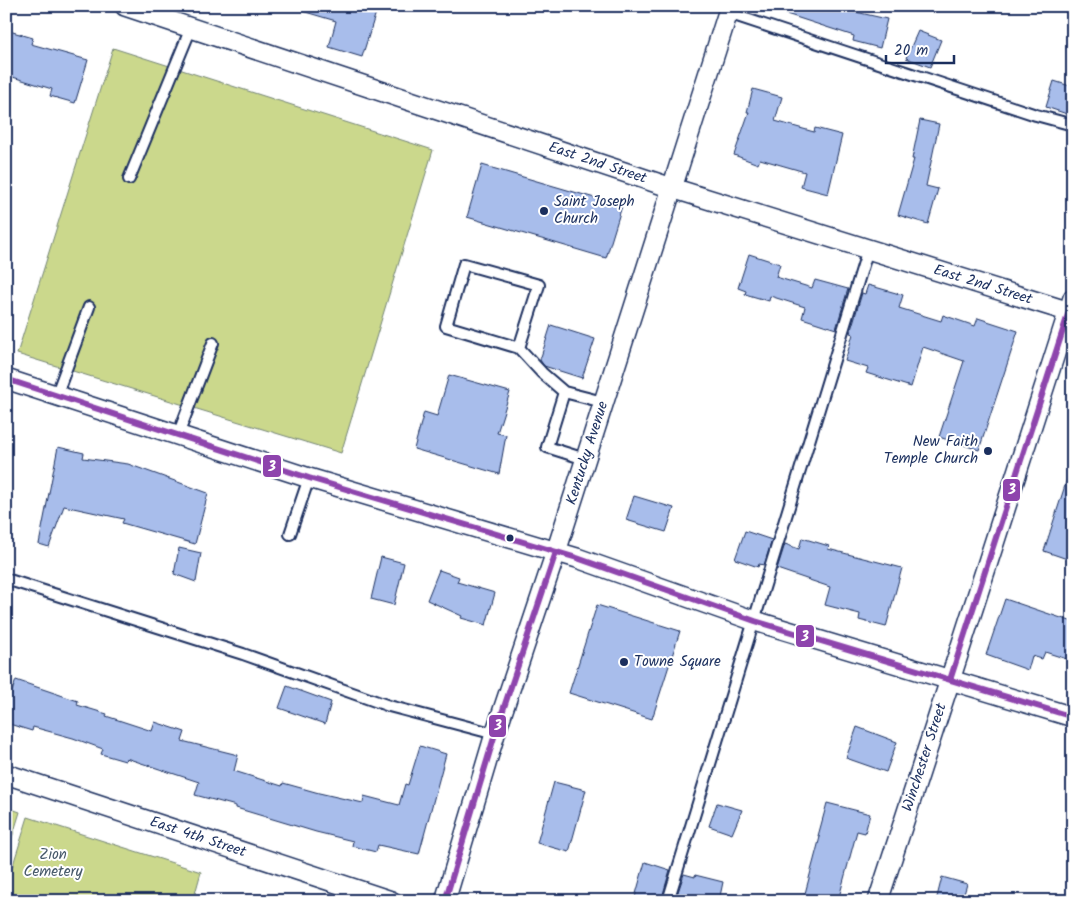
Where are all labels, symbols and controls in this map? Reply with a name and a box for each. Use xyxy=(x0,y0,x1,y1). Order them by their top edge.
scale bar xyxy=(886,32,954,64)
text: 20 m xyxy=(894,39,928,63)
street label: East 2nd Street xyxy=(545,136,650,191)
place label: Saint Joseph Church xyxy=(554,190,635,231)
marker: Saint Joseph Church xyxy=(538,205,550,217)
street label: East 2nd Street xyxy=(930,258,1035,312)
street label: Kentucky Avenue xyxy=(560,398,615,508)
place label: New Faith Temple Church xyxy=(884,430,978,471)
marker: New Faith Temple Church xyxy=(982,445,994,457)
line badge: 3 xyxy=(262,454,282,478)
text: 3 xyxy=(267,456,276,478)
line badge: 3 xyxy=(1002,478,1021,502)
text: 3 xyxy=(1007,479,1016,501)
unlabelled marker xyxy=(505,533,515,543)
line badge: 3 xyxy=(795,624,815,648)
text: 3 xyxy=(800,626,809,648)
place label: Towne Square xyxy=(634,650,721,674)
marker: Towne Square xyxy=(618,656,630,668)
street label: Winchester Street xyxy=(896,700,954,815)
line badge: 3 xyxy=(488,714,507,738)
text: 3 xyxy=(493,715,502,737)
street label: East 4th Street xyxy=(146,810,249,864)
park label: Zion Cemetery xyxy=(24,843,83,884)

